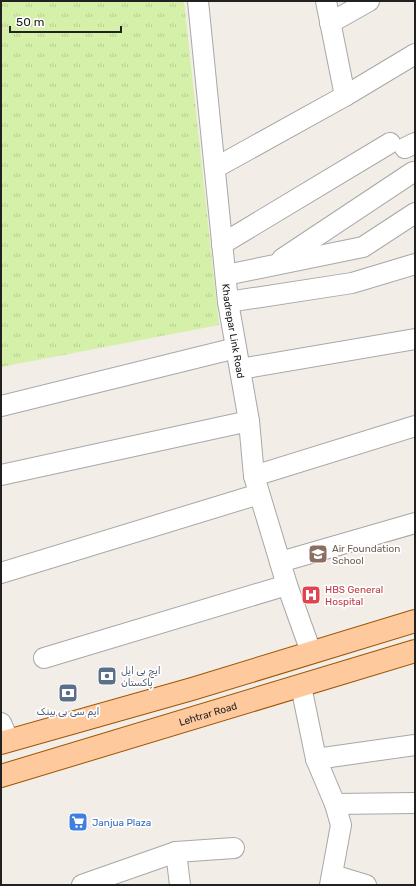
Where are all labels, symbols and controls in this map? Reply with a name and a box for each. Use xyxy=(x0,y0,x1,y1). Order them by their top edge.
scale bar xyxy=(10,8,121,34)
text: 50 m xyxy=(16,15,44,29)
street label: Khadrepar Link Road xyxy=(219,283,246,379)
school or university icon: Air Foundation School xyxy=(307,543,329,565)
place label: Air Foundation School xyxy=(332,543,400,567)
hospital icon: HBS General Hospital xyxy=(300,584,322,606)
place label: HBS General Hospital xyxy=(325,584,383,608)
bank icon: ایچ بی ایل پاکستان xyxy=(96,665,118,687)
place label: ایچ بی ایل پاکستان xyxy=(121,665,161,690)
bank icon: ایم سی بی بینک xyxy=(57,682,79,704)
street label: Lehtrar Road xyxy=(178,700,239,729)
place label: ایم سی بی بینک xyxy=(37,706,99,718)
supermarket icon: Janjua Plaza xyxy=(67,811,89,833)
place label: Janjua Plaza xyxy=(92,817,151,829)

